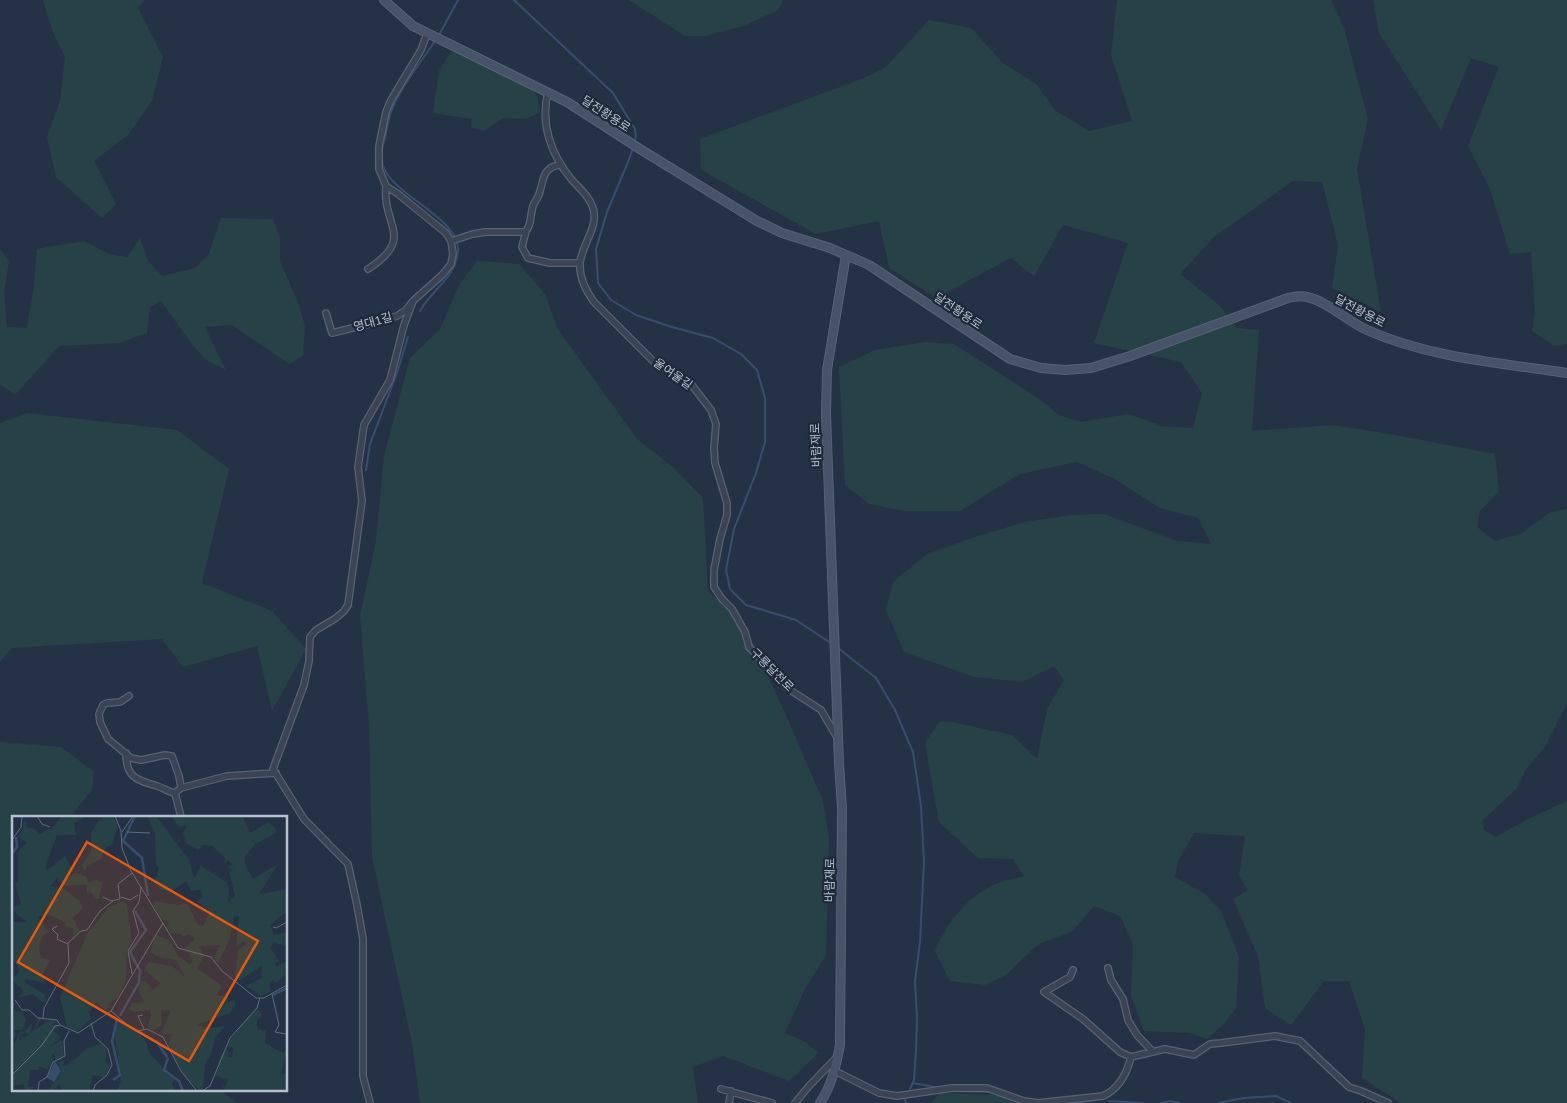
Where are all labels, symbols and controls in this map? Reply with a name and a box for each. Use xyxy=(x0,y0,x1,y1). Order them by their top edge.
street label: 달전황용로 xyxy=(579,93,633,135)
street label: 달전황용로 xyxy=(931,290,985,332)
street label: 달전황용로 xyxy=(1332,292,1388,330)
street label: 영대1길 xyxy=(352,310,394,334)
street label: 울여울길 xyxy=(651,356,695,392)
street label: 바람재로 xyxy=(808,423,824,467)
street label: 구룡달전로 xyxy=(748,646,796,694)
inset map xyxy=(12,816,288,1090)
street label: 바람재로 xyxy=(823,858,837,902)

